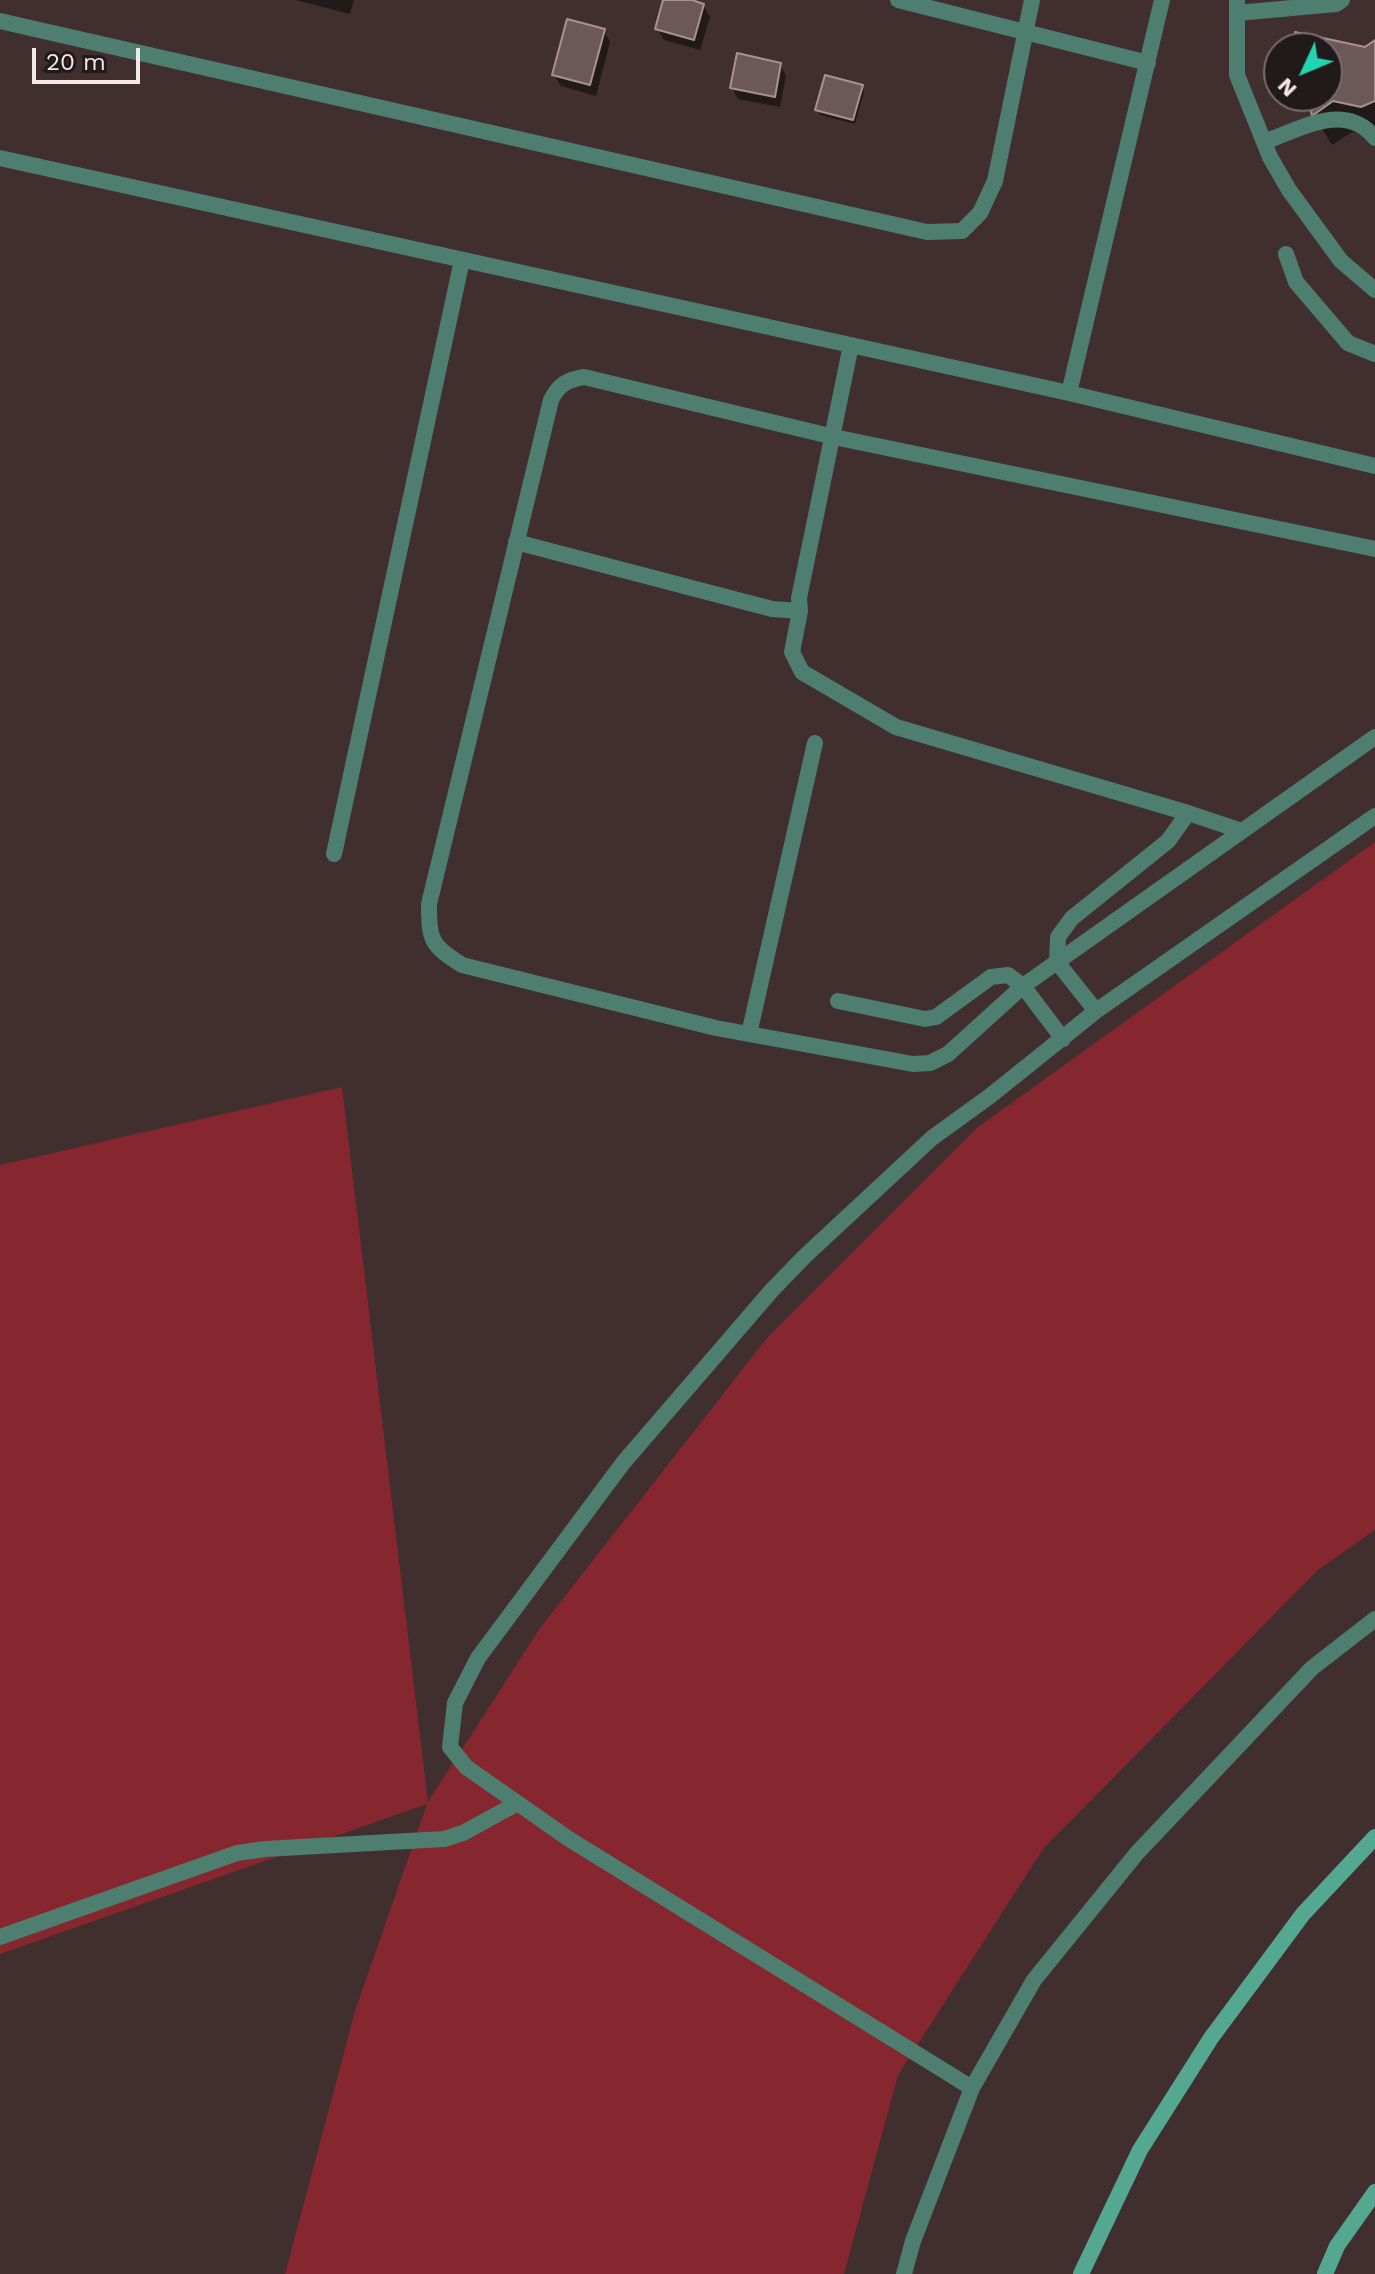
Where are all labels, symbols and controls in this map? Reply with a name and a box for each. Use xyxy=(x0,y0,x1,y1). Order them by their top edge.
scale bar xyxy=(36,32,144,82)
north arrow xyxy=(1263,32,1343,112)
text: 20 m xyxy=(46,48,106,76)
text: N xyxy=(1272,73,1301,102)

